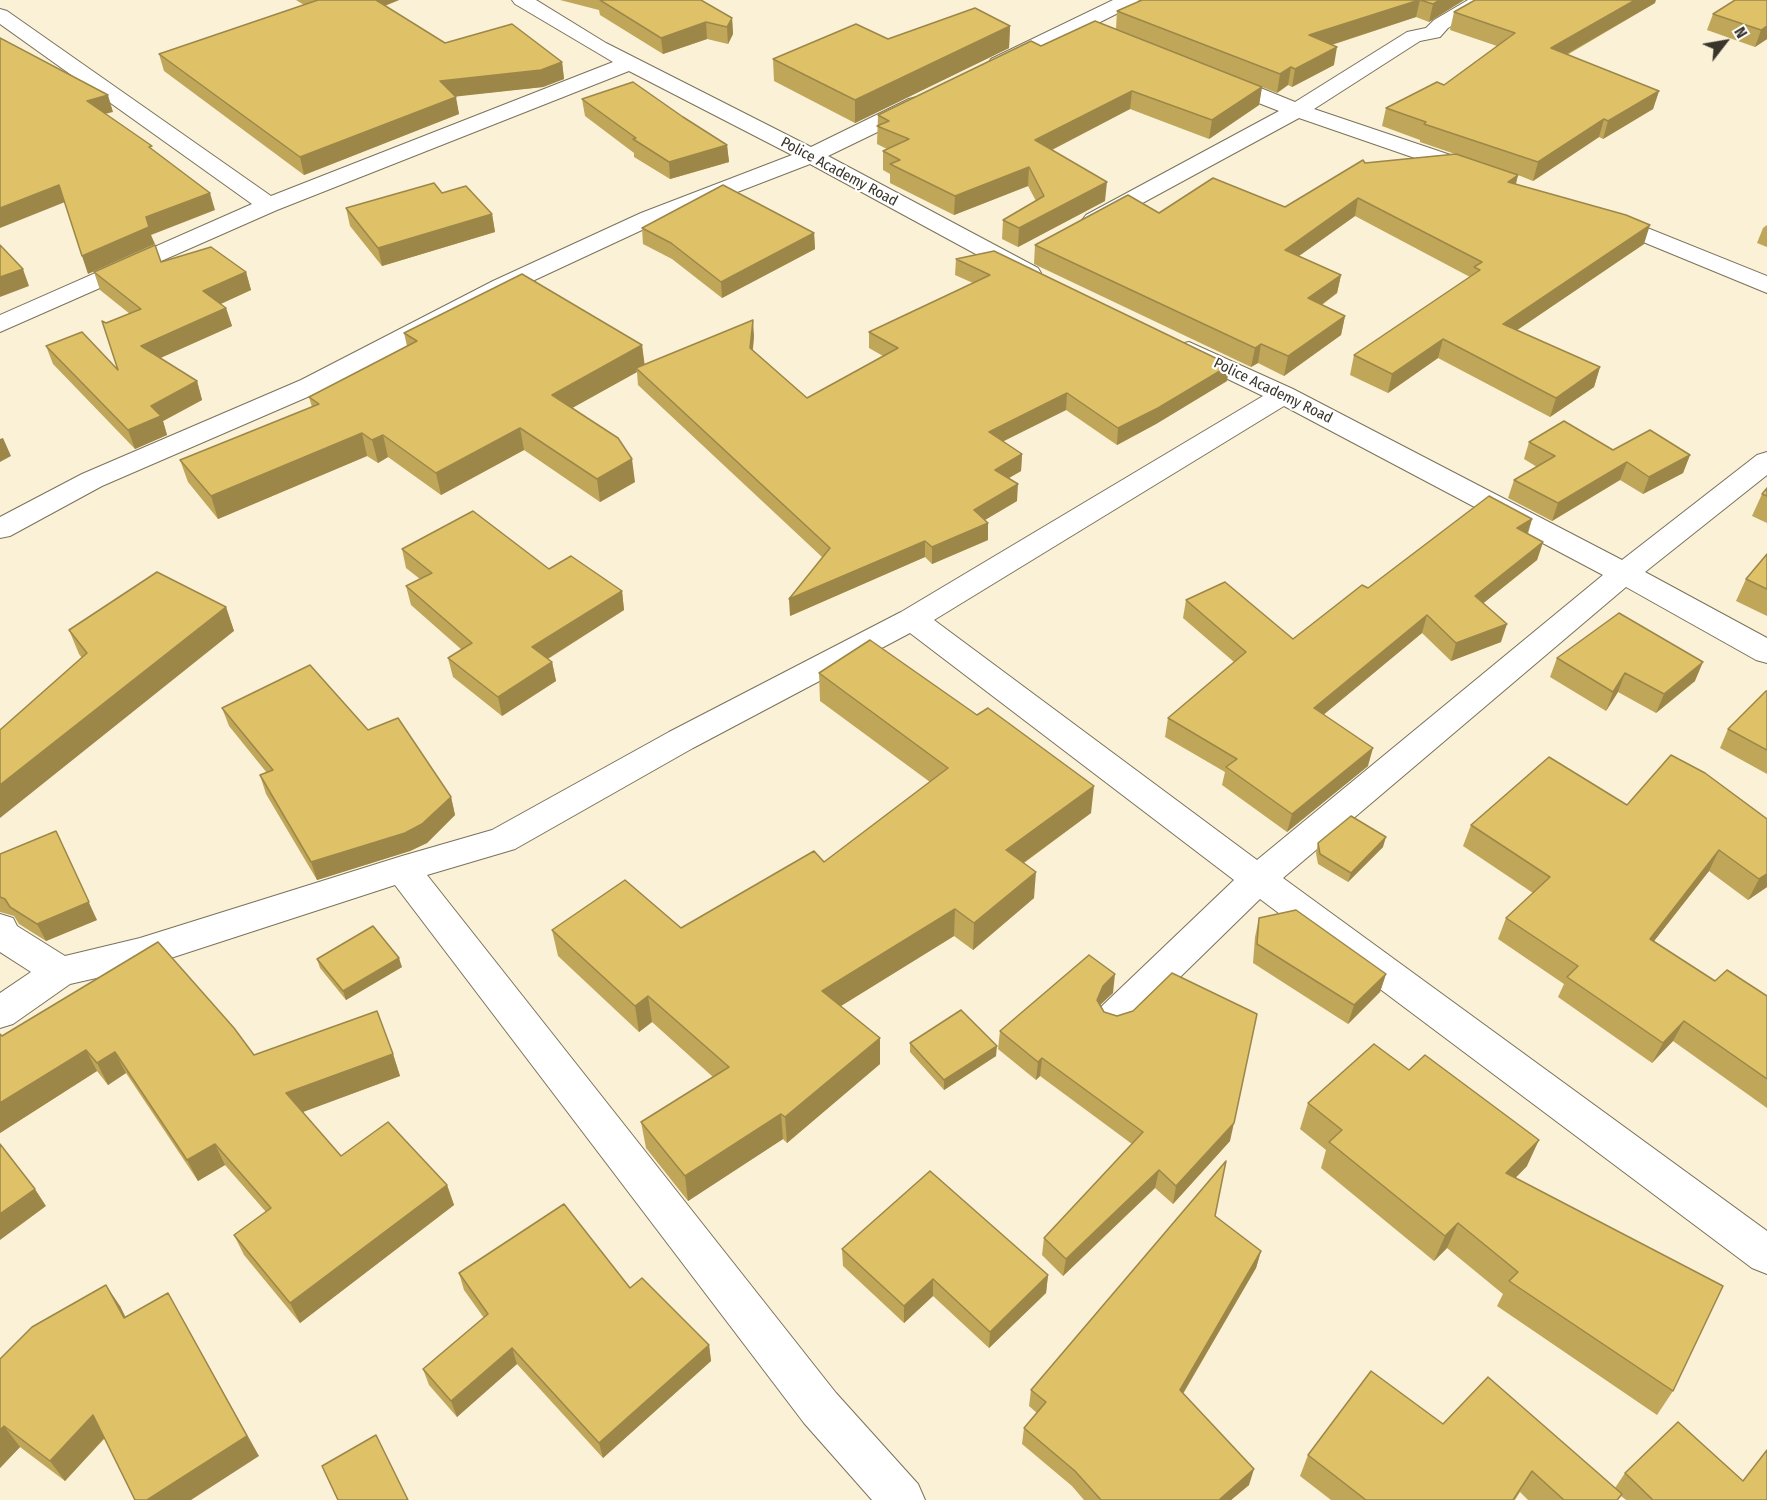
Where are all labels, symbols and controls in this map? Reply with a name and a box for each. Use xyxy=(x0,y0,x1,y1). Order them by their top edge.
north arrow xyxy=(1695,12,1755,72)
text: N xyxy=(1730,23,1751,41)
street label: Police Academy Road xyxy=(777,134,901,210)
street label: Police Academy Road xyxy=(1211,354,1335,428)

